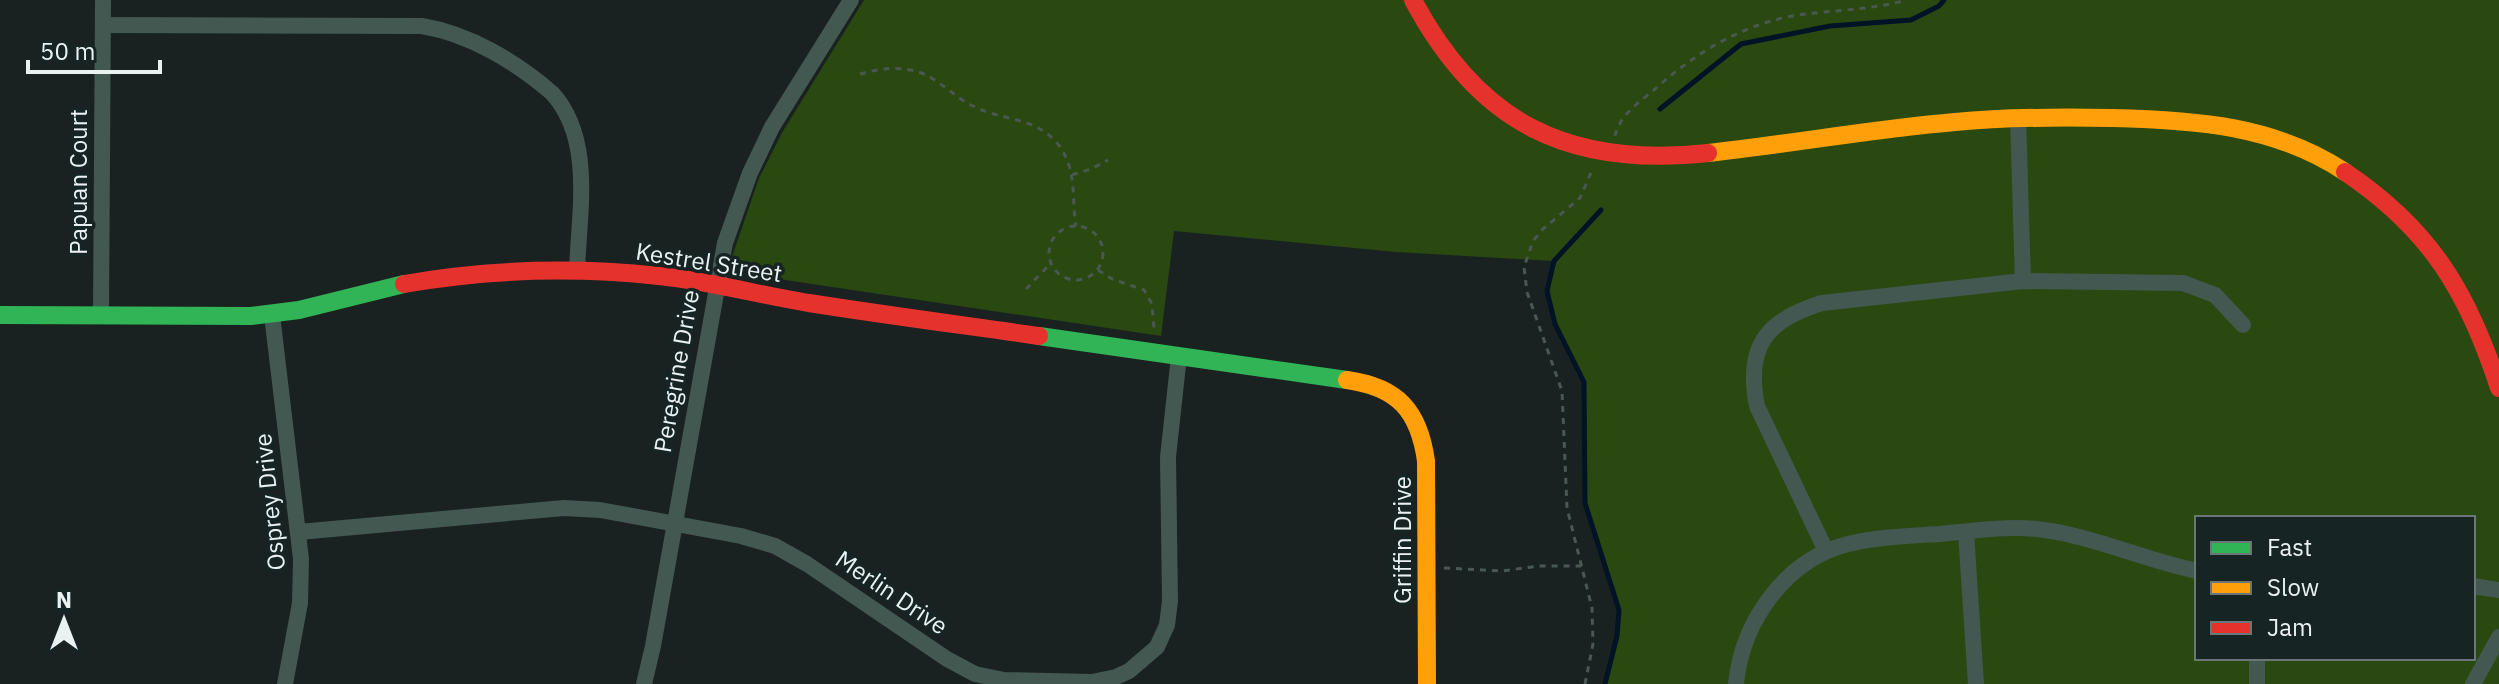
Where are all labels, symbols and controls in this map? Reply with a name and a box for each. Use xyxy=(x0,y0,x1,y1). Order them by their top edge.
scale bar xyxy=(28,24,160,74)
text: 50 m xyxy=(40,35,95,67)
street label: Papuan Court xyxy=(62,109,94,255)
street label: Kestrel Street xyxy=(634,235,784,289)
street label: Peregrine Drive xyxy=(646,287,706,455)
street label: Osprey Drive xyxy=(246,432,292,572)
street label: Griffin Drive xyxy=(1386,476,1418,604)
legend xyxy=(2195,516,2475,660)
text: Fast xyxy=(2267,531,2312,563)
street label: Merlin Drive xyxy=(830,543,954,641)
text: Slow xyxy=(2267,571,2319,603)
north arrow xyxy=(24,580,104,660)
text: N xyxy=(56,585,72,614)
text: Jam xyxy=(2267,611,2313,643)

